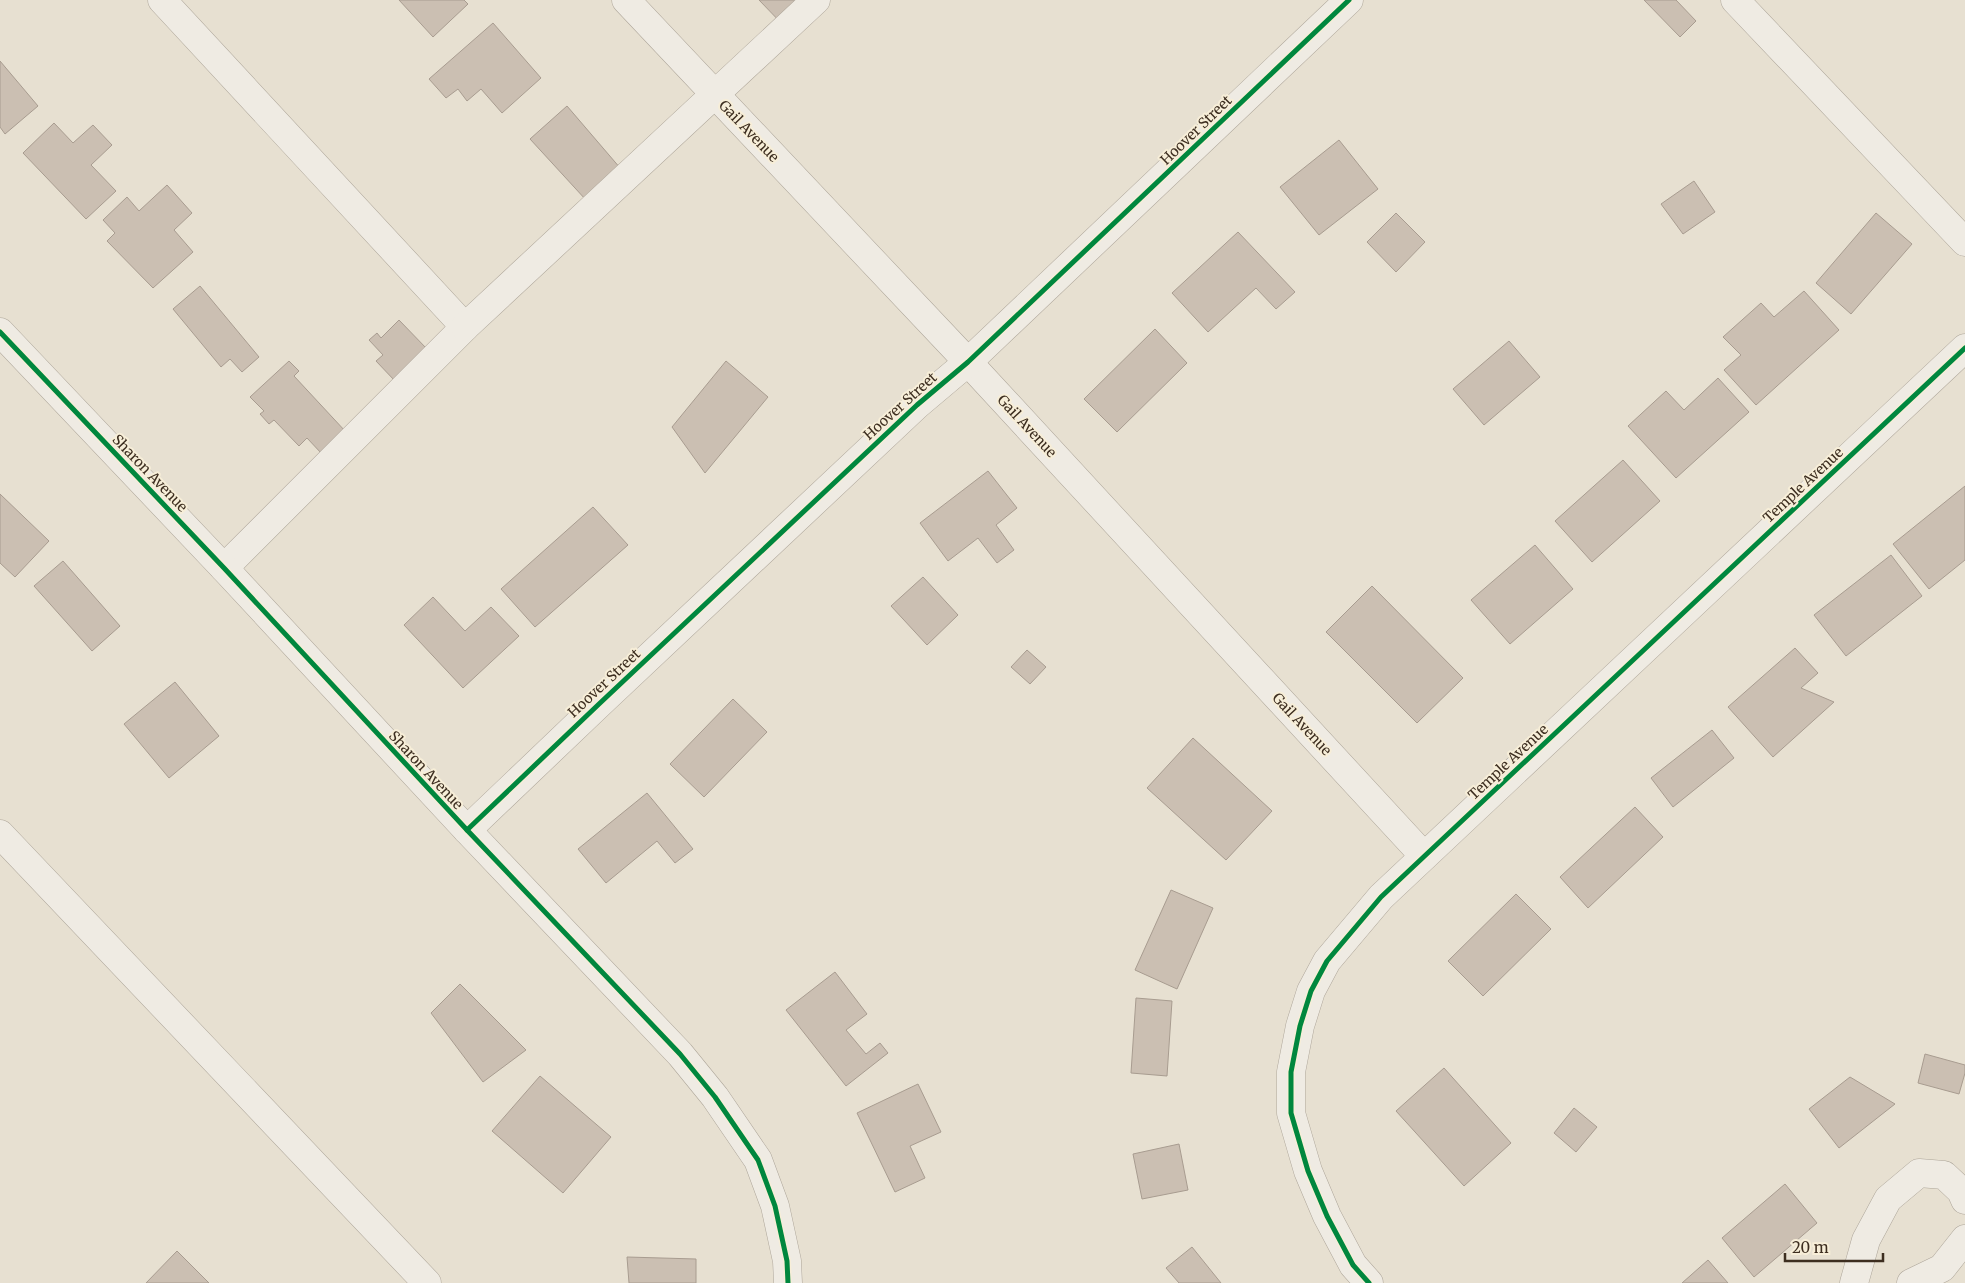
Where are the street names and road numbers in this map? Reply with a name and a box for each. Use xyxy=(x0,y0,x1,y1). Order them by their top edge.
street label: Hoover Street xyxy=(1157,91,1236,169)
street label: Gail Avenue xyxy=(715,96,783,166)
street label: Hoover Street xyxy=(860,368,941,444)
street label: Gail Avenue xyxy=(993,391,1061,461)
street label: Sharon Avenue xyxy=(109,431,191,515)
street label: Temple Avenue xyxy=(1759,443,1847,527)
street label: Hoover Street xyxy=(564,645,644,721)
street label: Gail Avenue xyxy=(1268,689,1336,759)
street label: Temple Avenue xyxy=(1464,720,1552,804)
street label: Sharon Avenue xyxy=(385,727,467,813)

